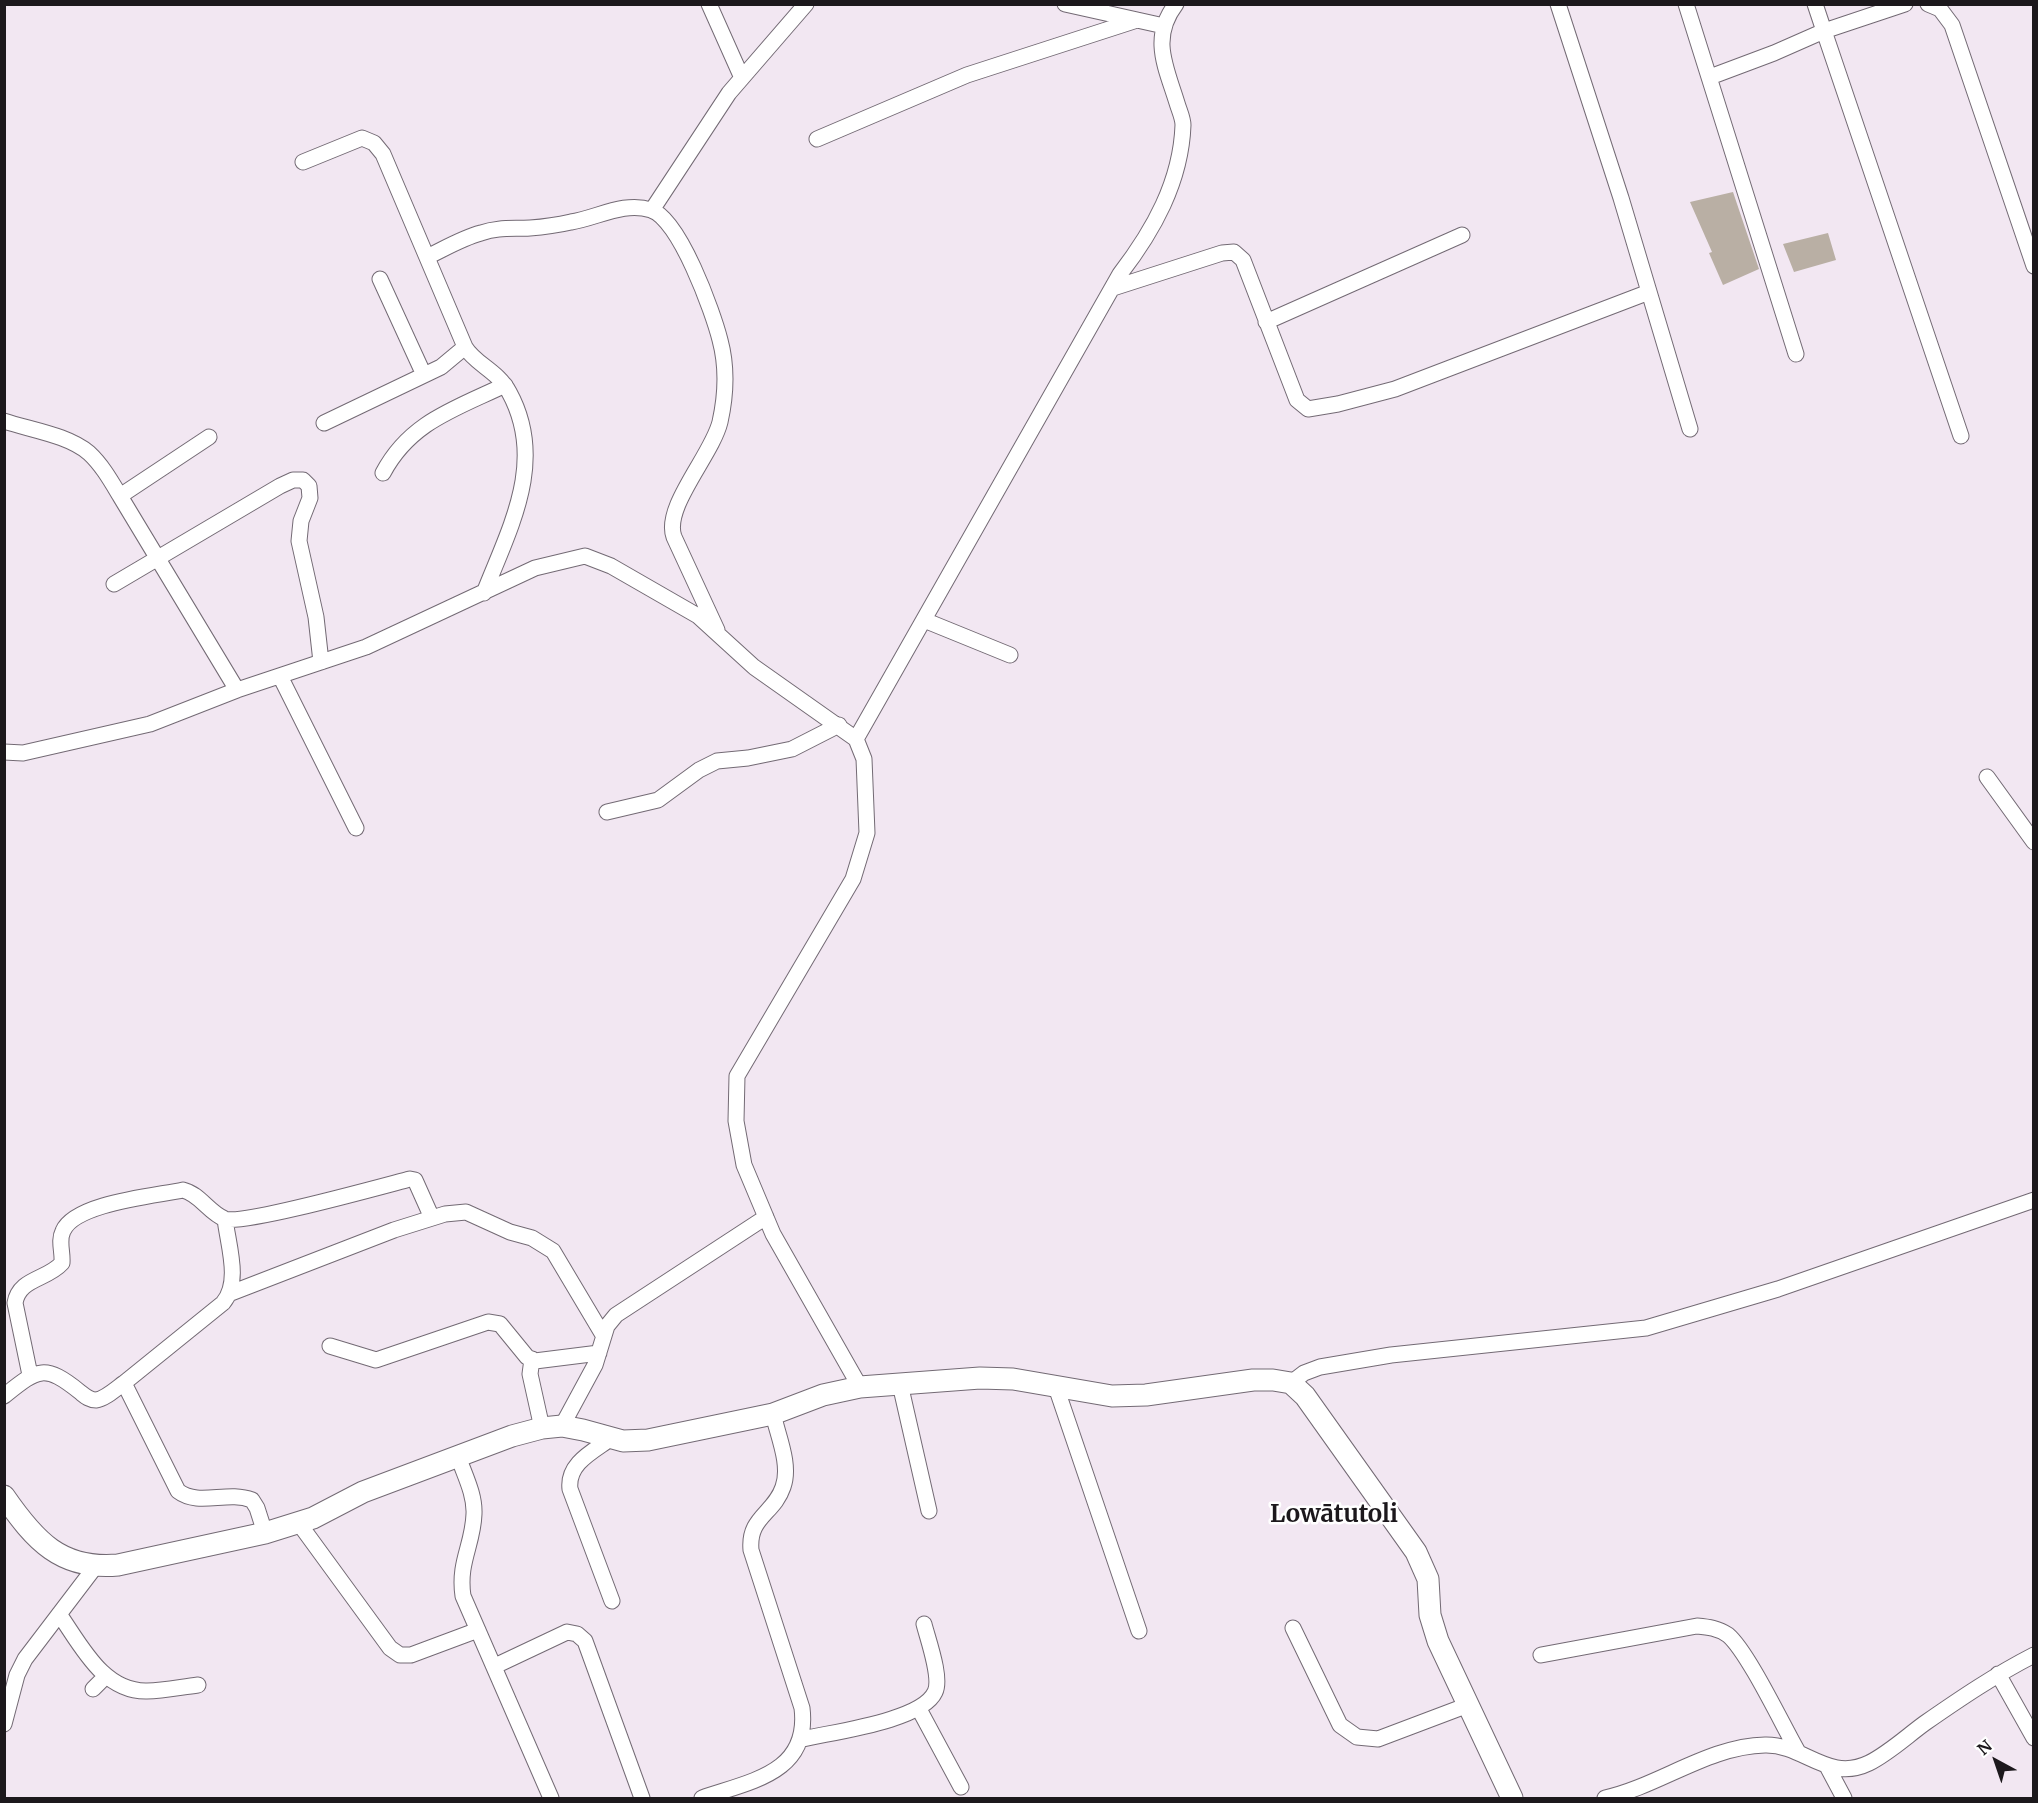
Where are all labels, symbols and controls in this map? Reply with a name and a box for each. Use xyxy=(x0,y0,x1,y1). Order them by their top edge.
district label: Lowātutoli xyxy=(1270,1501,1398,1529)
north arrow xyxy=(1966,1731,2026,1791)
text: N xyxy=(1973,1735,1996,1759)

